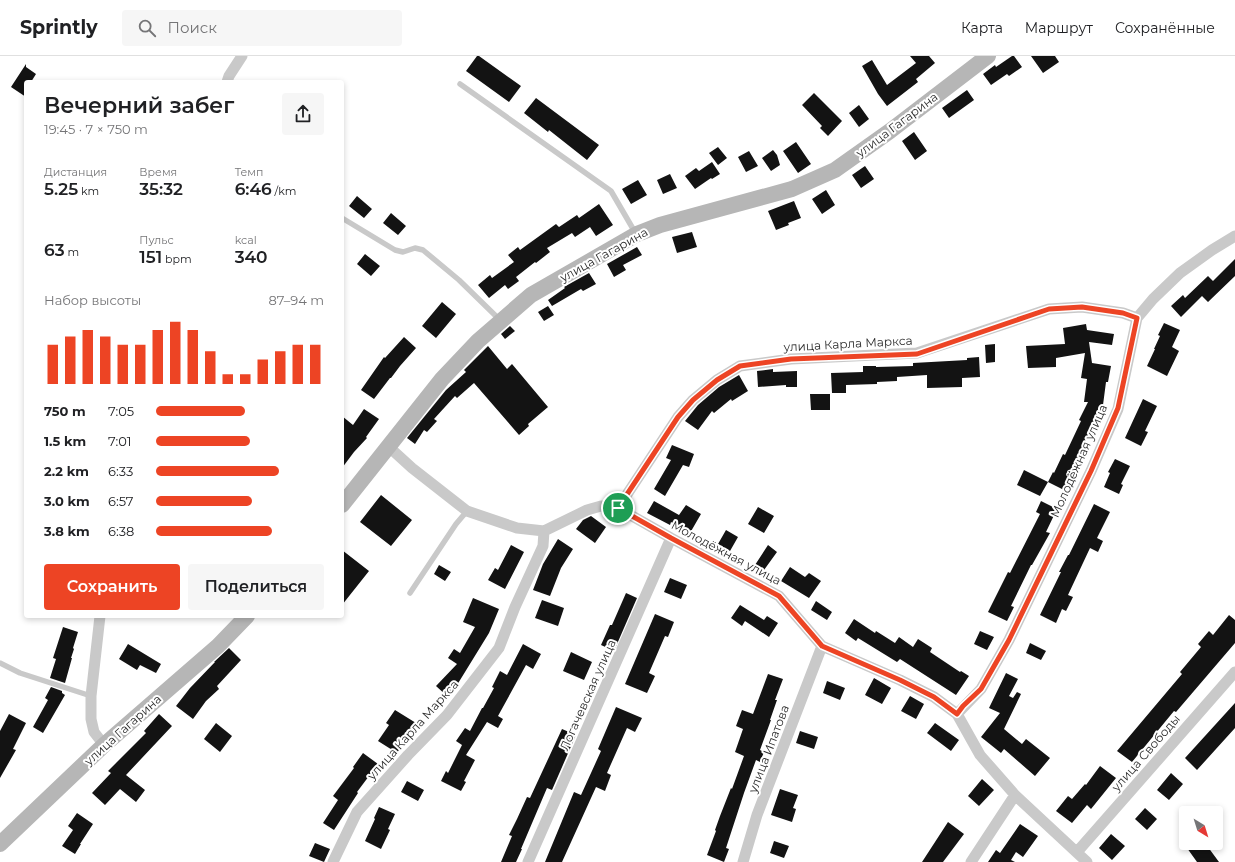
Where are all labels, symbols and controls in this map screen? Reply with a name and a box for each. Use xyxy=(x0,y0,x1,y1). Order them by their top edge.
search box xyxy=(122,10,402,46)
text: Sprintly xyxy=(20,16,98,39)
icon: search xyxy=(136,17,158,39)
text: Поиск xyxy=(168,18,217,37)
text: Карта xyxy=(961,19,1003,37)
text: Маршрут xyxy=(1025,19,1093,37)
text: Сохранённые xyxy=(1115,19,1215,37)
street label: улица Гагарина xyxy=(852,89,941,161)
text: Вечерний забег xyxy=(44,92,234,119)
button: share xyxy=(282,93,324,135)
text: 19:45 · 7 × 750 m xyxy=(44,121,148,137)
text: Дистанция xyxy=(44,165,107,179)
text: Время xyxy=(139,165,177,179)
text: Темп xyxy=(235,165,263,179)
text: 5.25 xyxy=(44,179,78,199)
text: 35:32 xyxy=(139,179,183,199)
text: 6:46 xyxy=(235,179,272,199)
text: km xyxy=(78,184,99,198)
text: /km xyxy=(272,184,296,198)
street label: улица Гагарина xyxy=(556,224,650,285)
text: Пульс xyxy=(139,233,174,247)
text: kcal xyxy=(235,233,257,247)
text: 63 xyxy=(44,240,65,260)
text: m xyxy=(65,245,79,259)
text: 151 xyxy=(139,247,162,267)
text: 340 xyxy=(235,247,268,267)
text: bpm xyxy=(162,252,192,266)
text: Набор высоты xyxy=(44,292,141,308)
text: 87–94 m xyxy=(268,292,324,308)
street label: улица Карла Маркса xyxy=(782,333,913,354)
street label: Молодёжная улица xyxy=(1047,402,1110,520)
text: 750 m xyxy=(44,403,86,419)
text: 7:05 xyxy=(108,403,134,419)
text: 1.5 km xyxy=(44,433,86,449)
text: 7:01 xyxy=(108,433,131,449)
text: 2.2 km xyxy=(44,463,89,479)
text: 6:33 xyxy=(108,463,133,479)
pin xyxy=(601,491,635,525)
text: 3.0 km xyxy=(44,493,90,509)
text: 6:57 xyxy=(108,493,134,509)
icon: arrive xyxy=(607,497,629,519)
street label: Молодёжная улица xyxy=(669,517,784,588)
text: 3.8 km xyxy=(44,523,90,539)
text: 6:38 xyxy=(108,523,134,539)
button: Сохранить xyxy=(44,564,180,610)
button: Поделиться xyxy=(188,564,324,610)
street label: Логачевская улица xyxy=(556,637,619,753)
street label: улица Карла Маркса xyxy=(363,677,461,783)
street label: улица Гагарина xyxy=(80,691,164,769)
street label: улица Ипатова xyxy=(745,703,792,796)
street label: улица Свободы xyxy=(1108,711,1183,795)
north arrow xyxy=(1179,806,1223,850)
map controls xyxy=(1179,806,1223,850)

